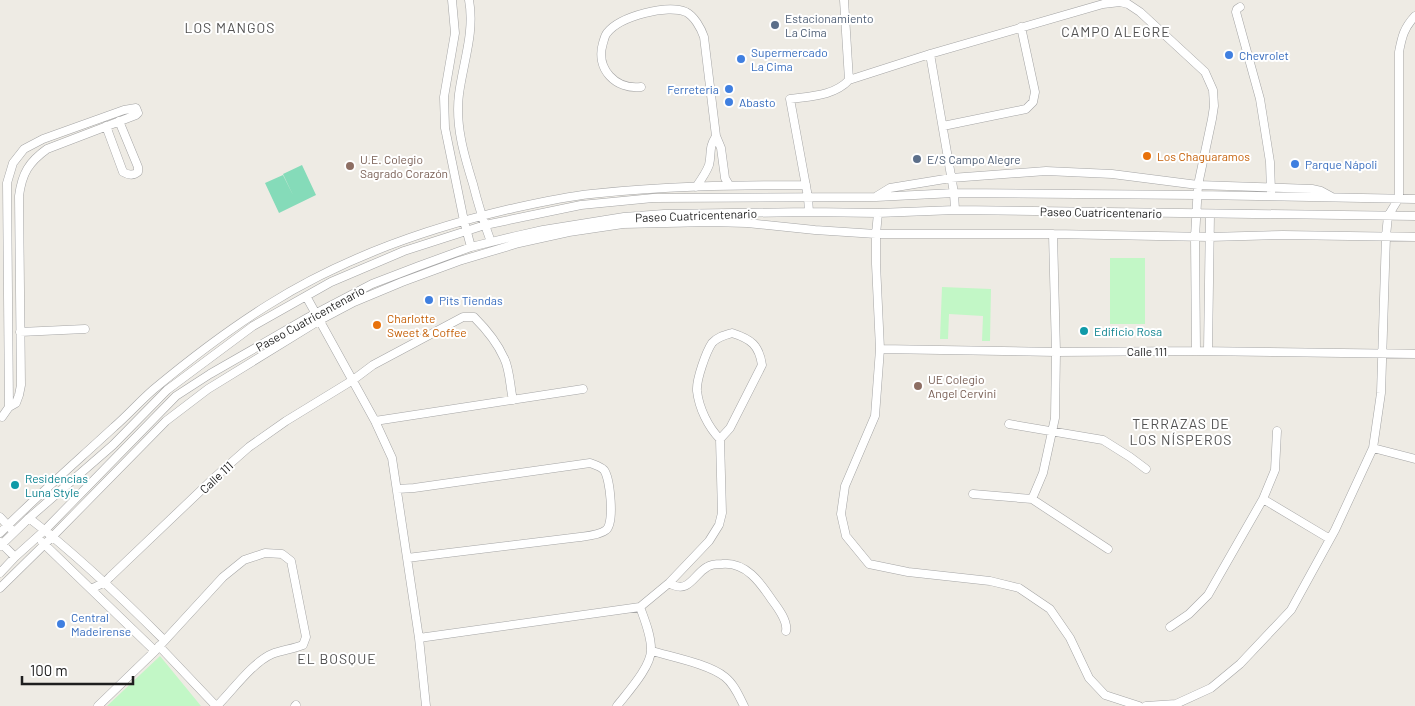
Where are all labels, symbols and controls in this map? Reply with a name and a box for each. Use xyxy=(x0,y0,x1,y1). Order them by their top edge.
place label: Estacionamiento La Cima xyxy=(785,11,874,39)
district label: LOS MANGOS xyxy=(184,19,276,36)
marker: Estacionamiento La Cima xyxy=(769,19,781,31)
district label: CAMPO ALEGRE xyxy=(1061,23,1171,40)
place label: Supermercado La Cima xyxy=(751,45,828,73)
place label: Chevrolet xyxy=(1239,48,1289,62)
marker: Chevrolet xyxy=(1223,49,1235,61)
marker: Supermercado La Cima xyxy=(735,53,747,65)
place label: Ferreteria xyxy=(667,82,719,96)
marker: Ferreteria xyxy=(723,83,735,95)
place label: Abasto xyxy=(739,95,775,109)
marker: Abasto xyxy=(723,96,735,108)
place label: Los Chaguaramos xyxy=(1157,149,1250,163)
marker: Los Chaguaramos xyxy=(1141,150,1153,162)
place label: U.E. Colegio Sagrado Corazón xyxy=(360,152,448,180)
place label: E/S Campo Alegre xyxy=(927,152,1021,166)
marker: E/S Campo Alegre xyxy=(911,153,923,165)
place label: Parque Nápoli xyxy=(1305,157,1377,171)
marker: Parque Nápoli xyxy=(1289,158,1301,170)
marker: U.E. Colegio Sagrado Corazón xyxy=(344,160,356,172)
street label: Paseo Cuatricentenario xyxy=(1040,204,1162,220)
street label: Paseo Cuatricentenario xyxy=(635,206,757,224)
street label: Paseo Cuatricentenario xyxy=(253,282,367,354)
place label: Pits Tiendas xyxy=(439,293,503,307)
marker: Pits Tiendas xyxy=(423,294,435,306)
place label: Charlotte Sweet & Coffee xyxy=(387,311,467,339)
marker: Charlotte Sweet & Coffee xyxy=(371,319,383,331)
place label: Edificio Rosa xyxy=(1094,324,1162,338)
marker: Edificio Rosa xyxy=(1078,325,1090,337)
street label: Calle 111 xyxy=(1127,344,1167,358)
place label: UE Colegio Angel Cervini xyxy=(928,372,996,400)
marker: UE Colegio Angel Cervini xyxy=(912,380,924,392)
district label: TERRAZAS DE LOS NÍSPEROS xyxy=(1129,415,1233,448)
street label: Calle 111 xyxy=(196,458,236,496)
place label: Residencias Luna Style xyxy=(25,471,88,499)
marker: Residencias Luna Style xyxy=(9,479,21,491)
place label: Central Madeirense xyxy=(71,610,131,638)
marker: Central Madeirense xyxy=(55,618,67,630)
district label: EL BOSQUE xyxy=(297,650,377,667)
scale bar xyxy=(22,654,134,686)
text: 100 m xyxy=(30,661,68,679)

